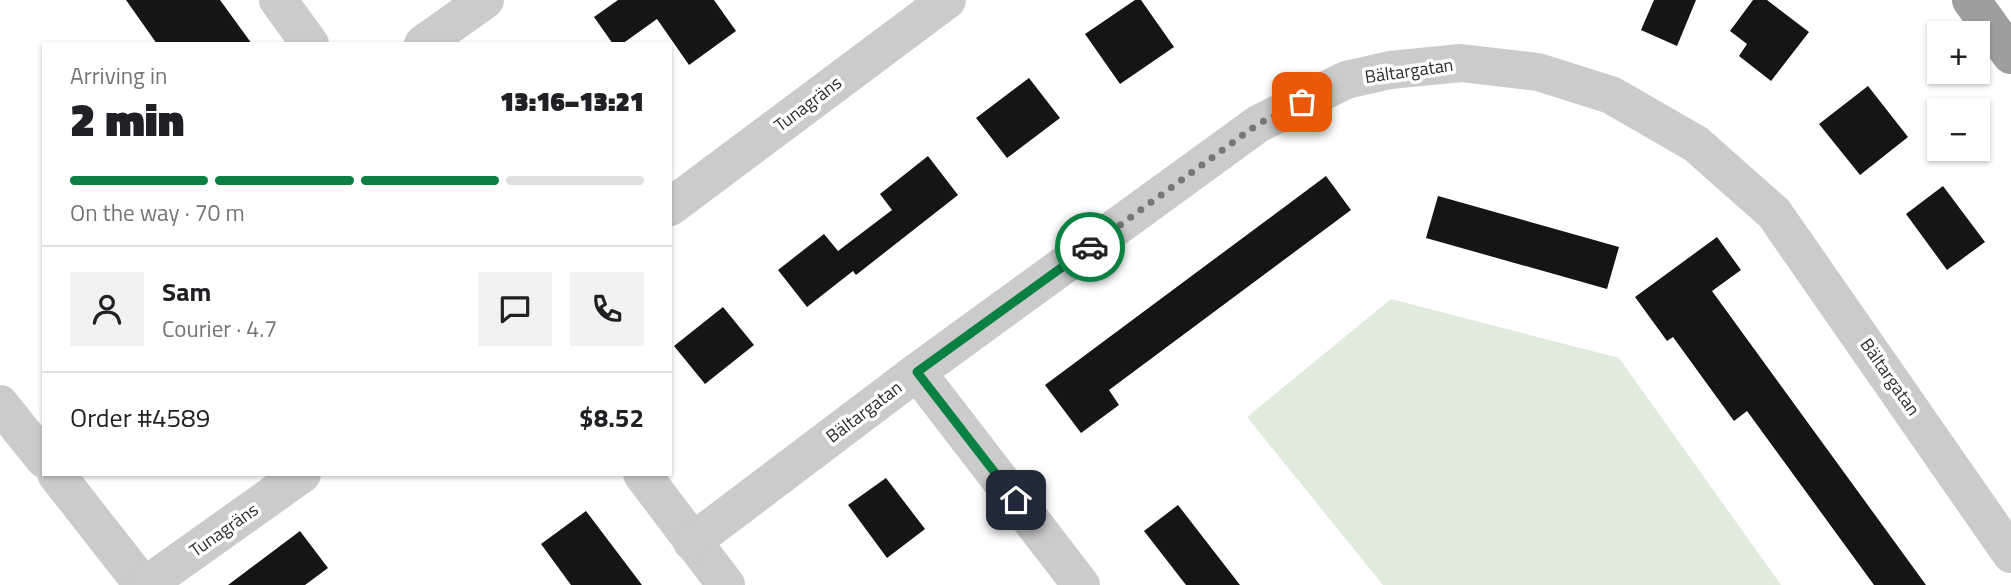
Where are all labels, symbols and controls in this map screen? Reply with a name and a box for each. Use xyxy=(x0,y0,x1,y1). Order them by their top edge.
map controls xyxy=(1927,21,1990,161)
button: + xyxy=(1927,21,1990,84)
street label: Bältargatan xyxy=(1363,51,1455,90)
text: Arriving in xyxy=(70,58,167,93)
street label: Tunagräns xyxy=(768,69,847,138)
pin xyxy=(1272,72,1332,132)
text: 13:16–13:21 xyxy=(500,82,644,121)
icon: bag xyxy=(1283,83,1321,121)
text: 2 min xyxy=(70,84,184,154)
button: − xyxy=(1927,98,1990,161)
text: On the way · 70 m xyxy=(70,195,245,230)
courier xyxy=(1055,212,1125,282)
icon: car xyxy=(1071,228,1109,266)
button: person xyxy=(70,272,144,346)
text: Sam xyxy=(162,272,211,311)
button: chat xyxy=(478,272,552,346)
button: phone xyxy=(570,272,644,346)
text: Courier · 4.7 xyxy=(162,311,277,346)
street label: Bältargatan xyxy=(1854,333,1927,421)
street label: Bältargatan xyxy=(820,374,907,449)
text: Order #4589 xyxy=(70,398,210,437)
text: $8.52 xyxy=(579,398,644,437)
pin xyxy=(986,470,1046,530)
icon: home xyxy=(997,481,1035,519)
street label: Tunagräns xyxy=(184,496,264,563)

